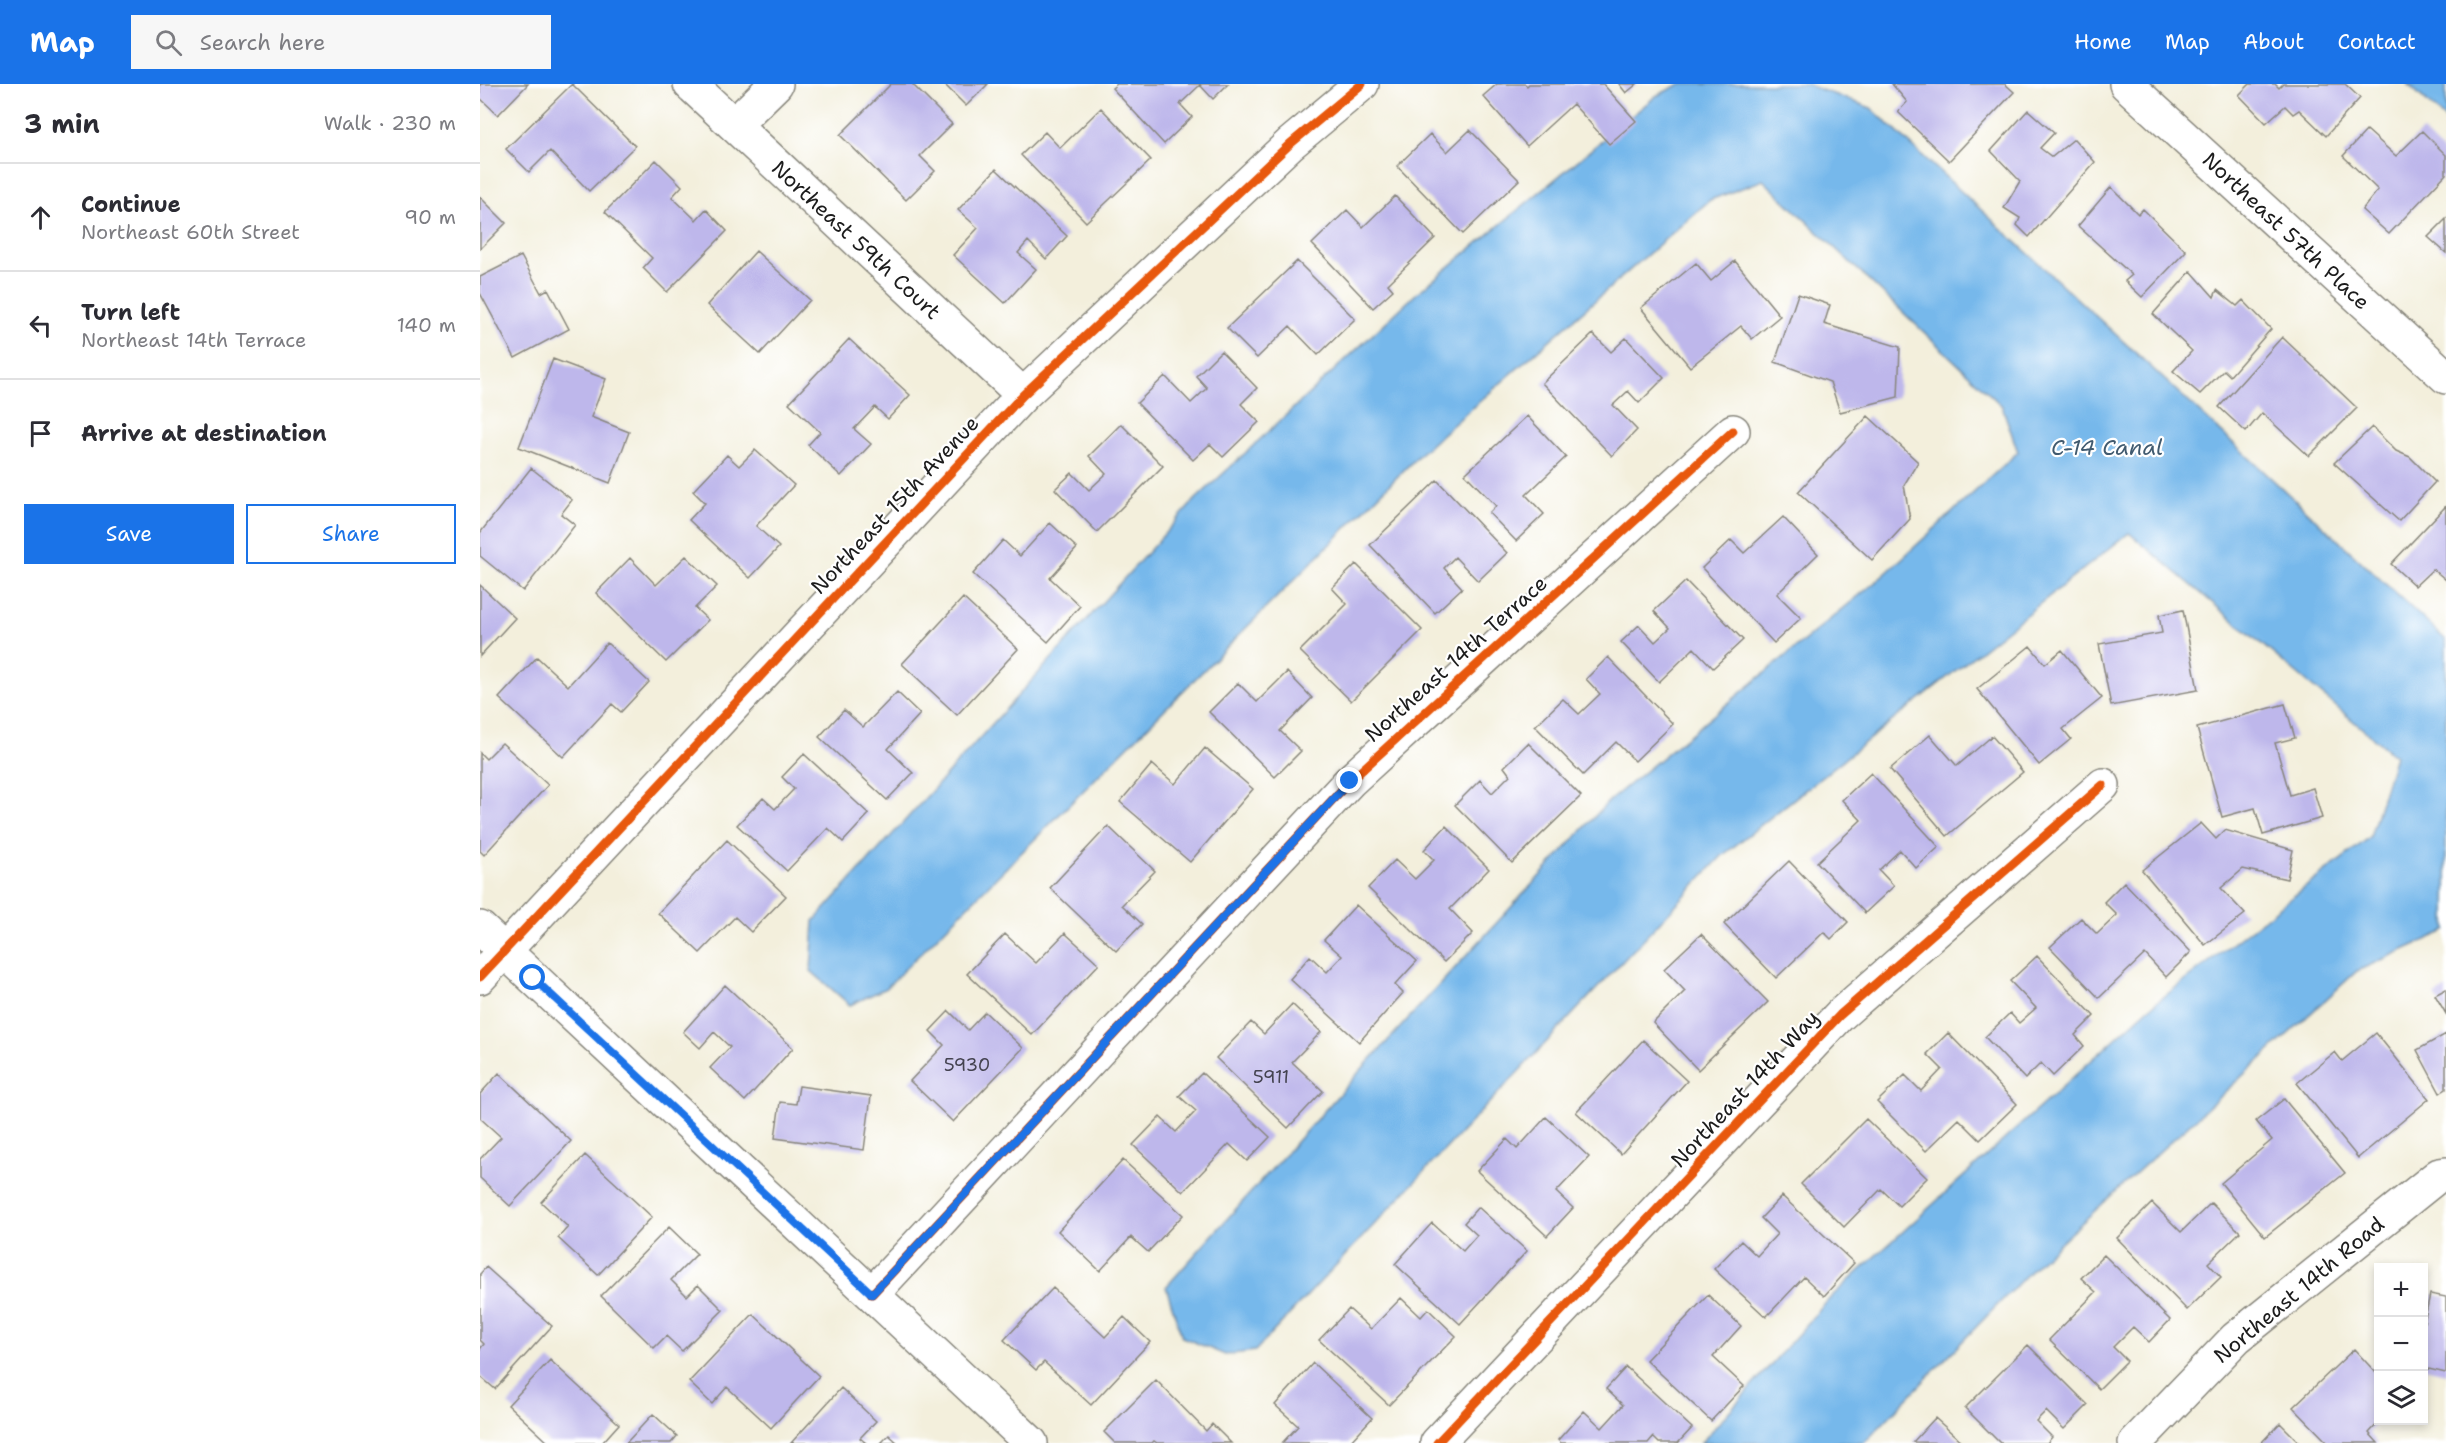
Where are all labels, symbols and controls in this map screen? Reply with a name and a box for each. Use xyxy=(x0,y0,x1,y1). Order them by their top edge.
search box xyxy=(131,15,551,69)
text: Map xyxy=(30,23,95,61)
icon: search xyxy=(152,26,185,59)
text: Search here xyxy=(200,28,325,57)
text: Home xyxy=(2074,28,2132,56)
text: Map xyxy=(2165,28,2210,56)
text: About xyxy=(2243,28,2304,56)
text: Contact xyxy=(2337,28,2416,56)
text: 3 min xyxy=(24,106,100,141)
text: Walk · 230 m xyxy=(324,110,456,136)
street label: Northeast 57th Place xyxy=(2196,146,2376,316)
street label: Northeast 59th Court xyxy=(766,154,946,326)
text: Continue xyxy=(81,190,181,219)
icon: ahead xyxy=(24,201,57,234)
text: 90 m xyxy=(404,204,456,230)
text: Northeast 60th Street xyxy=(81,219,300,245)
text: Turn left xyxy=(81,298,180,327)
icon: left xyxy=(24,309,57,342)
text: 140 m xyxy=(397,312,456,338)
text: Northeast 14th Terrace xyxy=(81,327,306,353)
street label: Northeast 15th Avenue xyxy=(805,410,985,600)
icon: arrive xyxy=(24,417,57,450)
text: Arrive at destination xyxy=(81,419,327,448)
water label: C-14 Canal xyxy=(2051,433,2163,462)
button: Save xyxy=(24,504,234,564)
button: Share xyxy=(246,504,456,564)
street label: Northeast 14th Terrace xyxy=(1359,569,1553,749)
route end xyxy=(1336,767,1362,793)
route start xyxy=(519,964,545,990)
street label: Northeast 14th Way xyxy=(1665,1004,1825,1174)
house number: 5930 xyxy=(944,1053,990,1077)
house number: 5911 xyxy=(1253,1065,1289,1089)
street label: Northeast 14th Road xyxy=(2208,1210,2390,1370)
map controls xyxy=(2374,1263,2428,1425)
button: + xyxy=(2374,1263,2428,1317)
button: − xyxy=(2374,1317,2428,1371)
button: layers xyxy=(2374,1371,2428,1425)

